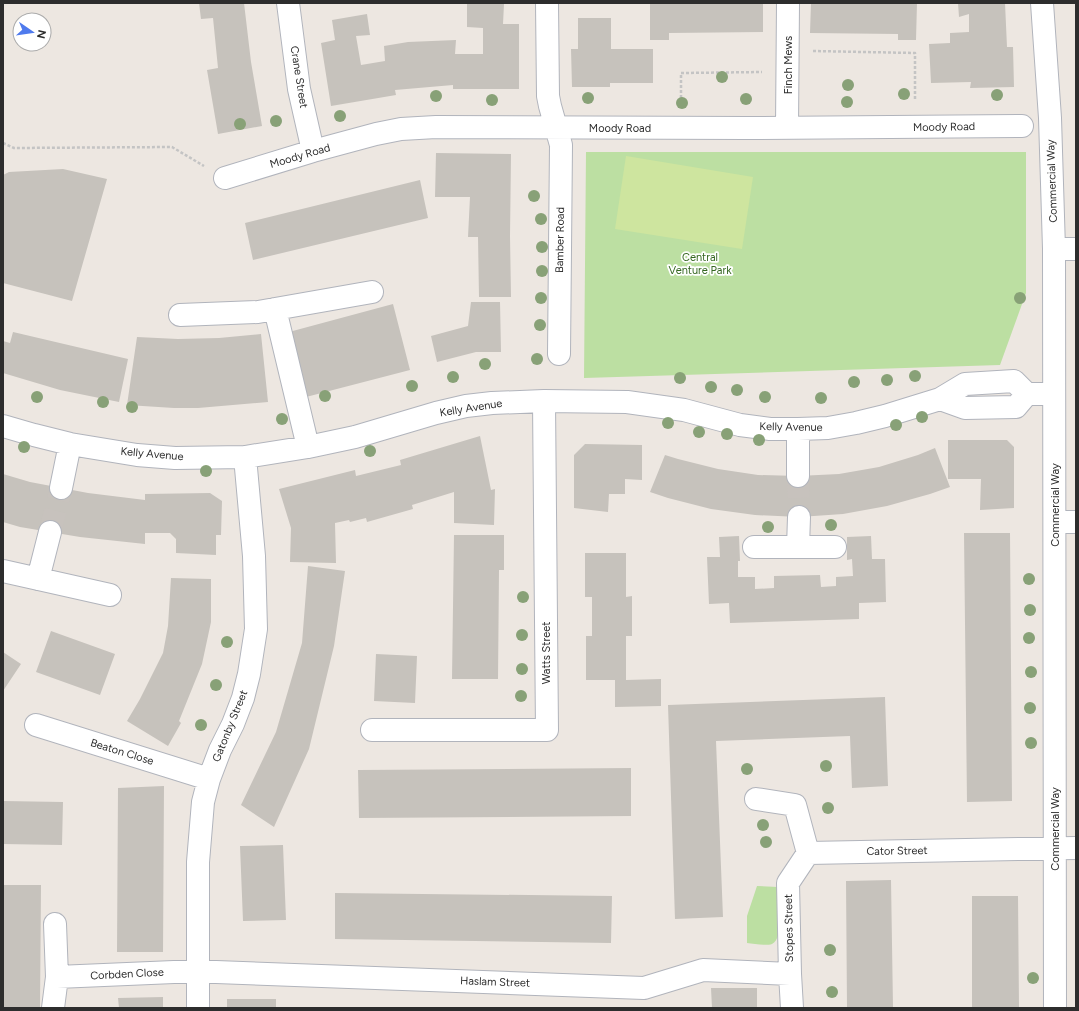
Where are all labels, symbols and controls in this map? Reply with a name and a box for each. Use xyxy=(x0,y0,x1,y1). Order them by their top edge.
north arrow xyxy=(12,12,52,52)
text: N xyxy=(34,29,49,40)
street label: Finch Mews xyxy=(782,36,795,94)
street label: Crane Street xyxy=(288,45,310,109)
street label: Moody Road xyxy=(913,120,975,134)
street label: Moody Road xyxy=(589,122,651,135)
street label: Commercial Way xyxy=(1044,139,1060,223)
street label: Moody Road xyxy=(268,141,332,171)
street label: Bamber Road xyxy=(553,207,567,273)
park label: Central Venture Park xyxy=(669,251,732,277)
street label: Kelly Avenue xyxy=(439,397,503,419)
street label: Kelly Avenue xyxy=(759,420,823,434)
street label: Kelly Avenue xyxy=(120,445,184,463)
street label: Commercial Way xyxy=(1049,463,1062,547)
street label: Watts Street xyxy=(540,622,553,684)
street label: Gatonby Street xyxy=(210,688,250,764)
street label: Beaton Close xyxy=(89,736,155,768)
street label: Commercial Way xyxy=(1049,787,1062,871)
street label: Cator Street xyxy=(866,844,928,858)
street label: Stopes Street xyxy=(782,894,796,962)
street label: Corbden Close xyxy=(90,966,164,982)
street label: Haslam Street xyxy=(460,974,530,990)

